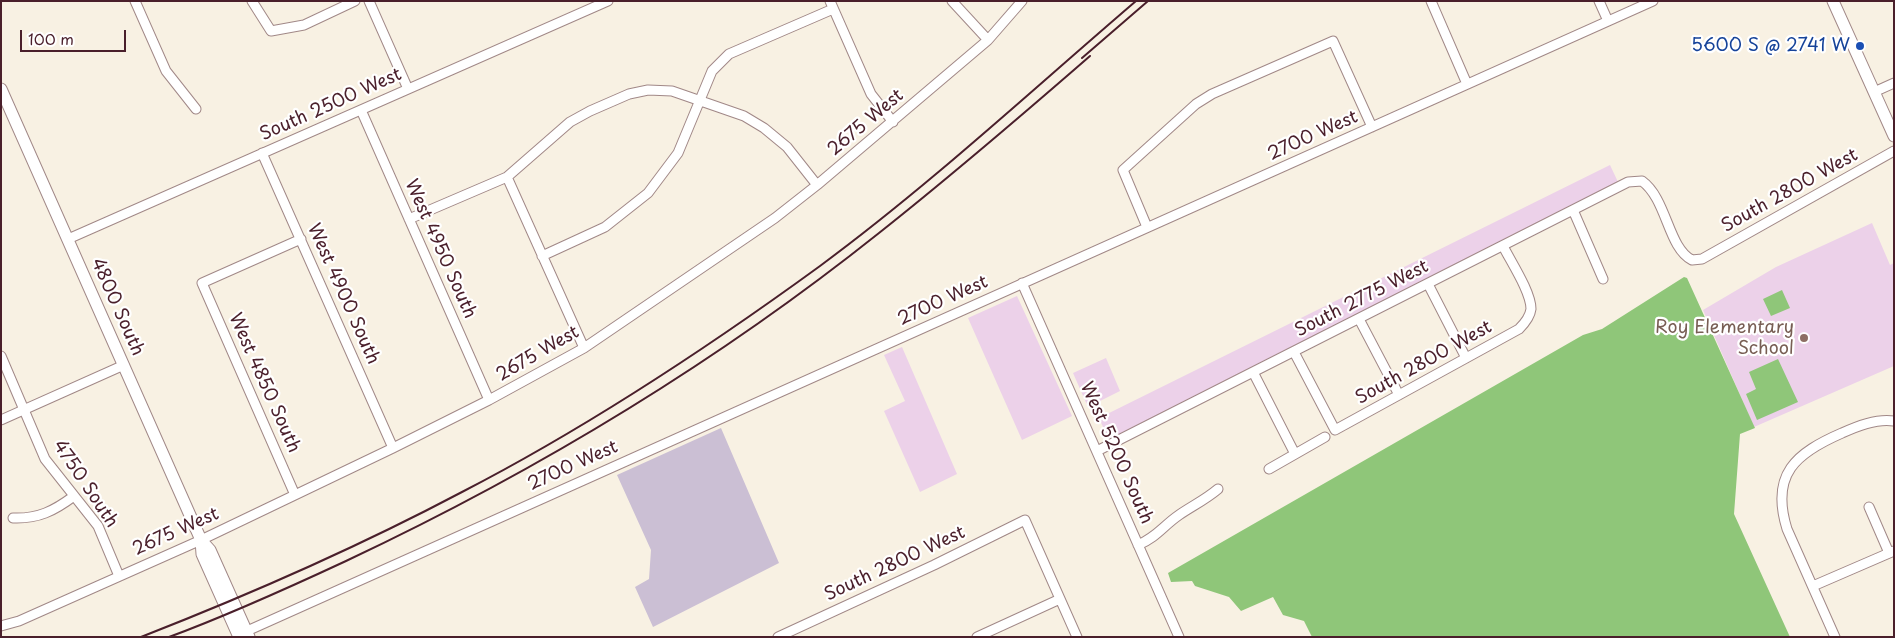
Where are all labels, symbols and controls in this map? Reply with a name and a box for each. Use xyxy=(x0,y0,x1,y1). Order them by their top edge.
scale bar xyxy=(22,20,129,52)
text: 100 m xyxy=(28,27,74,50)
place label: 5600 S @ 2741 W xyxy=(1691,35,1850,57)
marker: 5600 S @ 2741 W xyxy=(1854,40,1866,52)
street label: South 2500 West xyxy=(257,64,405,146)
street label: 2675 West xyxy=(824,85,908,161)
street label: 2700 West xyxy=(1265,107,1361,165)
street label: South 2800 West xyxy=(1718,145,1862,237)
street label: West 4950 South xyxy=(400,176,480,322)
street label: West 4900 South xyxy=(302,220,384,368)
street label: 4800 South xyxy=(86,255,148,359)
street label: South 2775 West xyxy=(1292,256,1432,342)
street label: 2700 West xyxy=(895,272,991,330)
street label: West 4850 South xyxy=(224,310,304,456)
street label: South 2800 West xyxy=(1352,317,1496,409)
place label: Roy Elementary School xyxy=(1655,317,1794,359)
street label: 2675 West xyxy=(493,322,583,386)
marker: Roy Elementary School xyxy=(1798,332,1810,344)
street label: West 5200 South xyxy=(1075,378,1157,528)
street label: 4750 South xyxy=(48,436,122,532)
street label: 2700 West xyxy=(525,437,621,495)
street label: 2675 West xyxy=(130,503,222,561)
street label: South 2800 West xyxy=(821,522,969,606)

